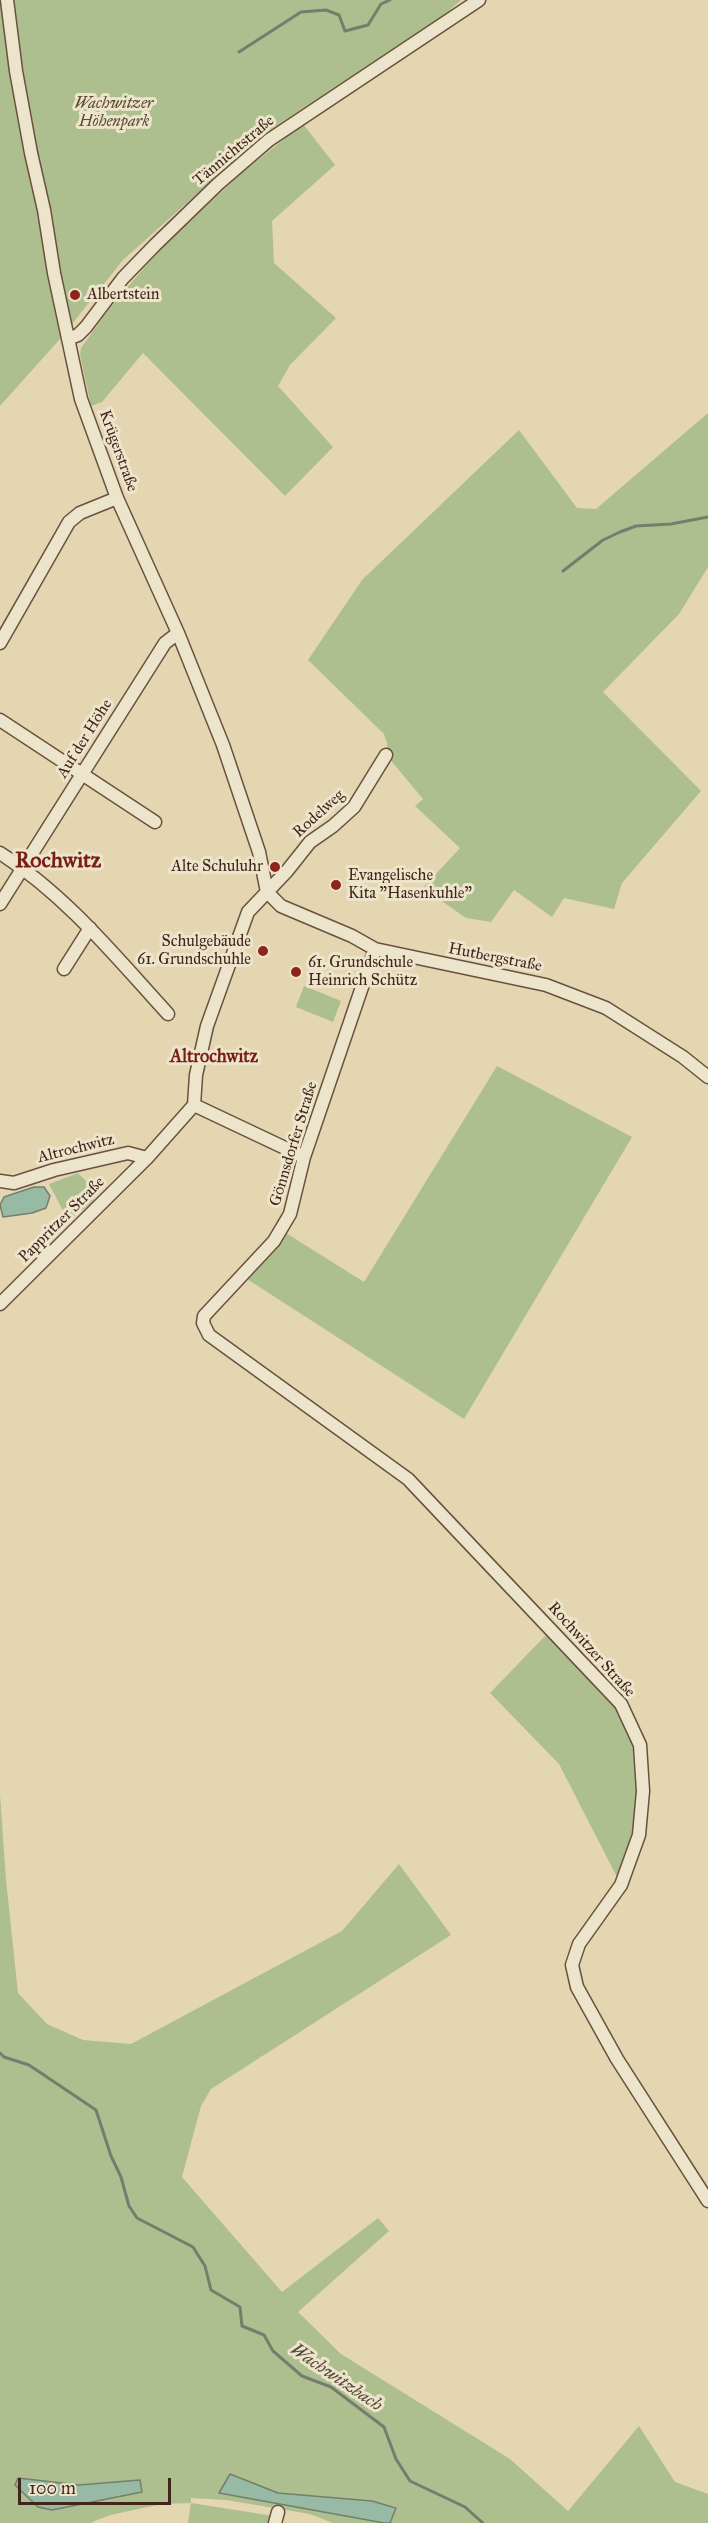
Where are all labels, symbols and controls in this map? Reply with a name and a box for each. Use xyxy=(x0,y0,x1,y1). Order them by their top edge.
park label: Wachwitzer Höhenpark xyxy=(74,94,154,132)
street label: Tännichtstraße xyxy=(190,112,278,190)
place label: Albertstein xyxy=(87,285,159,305)
marker: Albertstein xyxy=(68,288,82,302)
street label: Krügerstraße xyxy=(94,408,142,494)
street label: Auf der Höhe xyxy=(53,696,117,782)
street label: Rodelweg xyxy=(289,786,349,842)
district label: Rochwitz xyxy=(15,849,101,875)
place label: Alte Schuluhr xyxy=(171,857,263,877)
marker: Alte Schuluhr xyxy=(268,860,282,874)
place label: Evangelische Kita "Hasenkuhle" xyxy=(348,866,472,904)
marker: Evangelische Kita "Hasenkuhle" xyxy=(329,878,343,892)
place label: Schulgebäude 61. Grundschuhle xyxy=(137,932,251,970)
street label: Hutbergstraße xyxy=(447,940,543,976)
marker: Schulgebäude 61. Grundschuhle xyxy=(256,944,270,958)
place label: 61. Grundschule Heinrich Schütz xyxy=(308,953,417,991)
marker: 61. Grundschule Heinrich Schütz xyxy=(289,965,303,979)
district label: Altrochwitz xyxy=(170,1047,258,1069)
street label: Gönnsdorfer Straße xyxy=(266,1079,322,1209)
street label: Altrochwitz xyxy=(36,1130,116,1168)
street label: Pappritzer Straße xyxy=(15,1173,109,1267)
street label: Rochwitzer Straße xyxy=(543,1598,639,1702)
water label: Wachwitzbach xyxy=(286,2339,386,2417)
scale bar xyxy=(21,2466,174,2504)
text: 100 m xyxy=(29,2477,76,2499)

